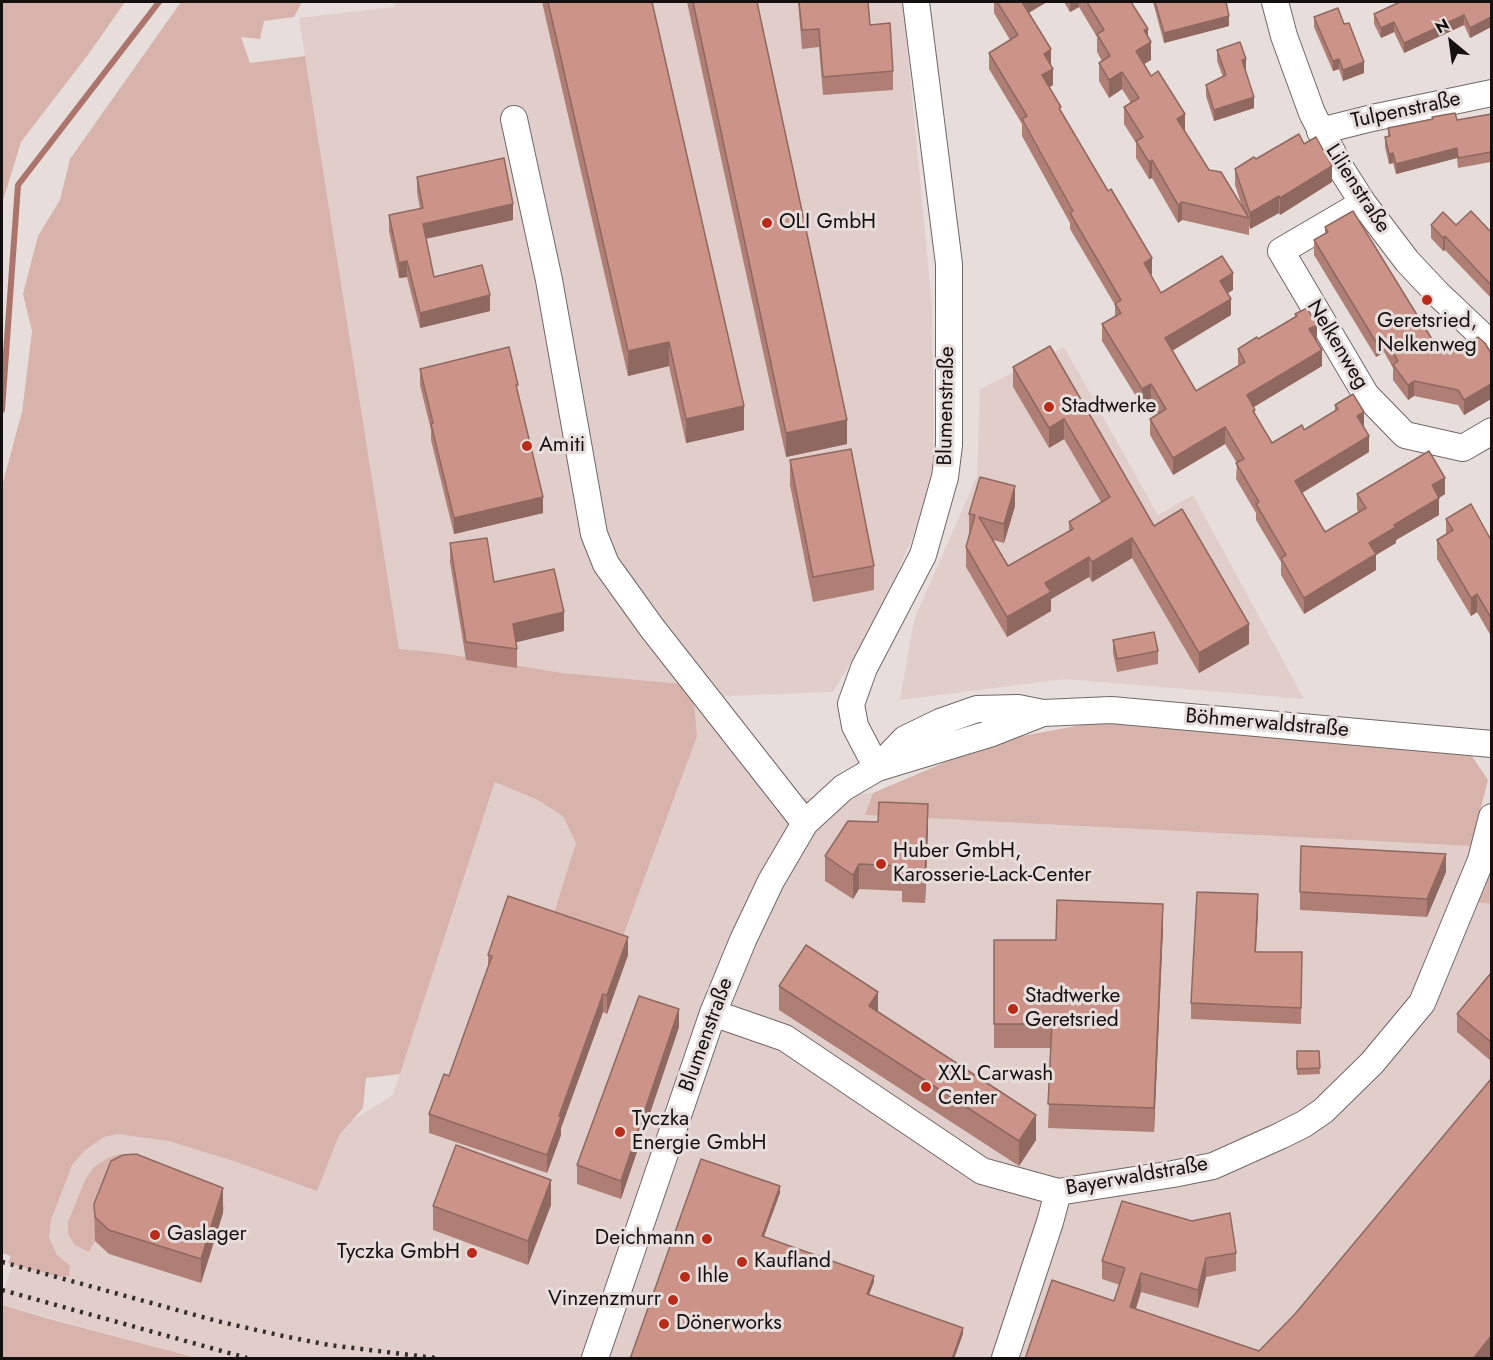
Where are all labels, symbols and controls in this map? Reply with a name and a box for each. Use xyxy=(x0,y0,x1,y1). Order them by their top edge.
north arrow xyxy=(1421,12,1481,72)
text: N xyxy=(1431,13,1453,39)
street label: Tulpenstraße xyxy=(1349,87,1463,135)
street label: Lilienstraße xyxy=(1319,140,1395,238)
place label: OLI GmbH xyxy=(779,210,876,236)
marker: OLI GmbH xyxy=(760,216,774,230)
marker: Geretsried, Nelkenweg xyxy=(1420,293,1434,307)
street label: Nelkenweg xyxy=(1301,296,1373,394)
place label: Geretsried, Nelkenweg xyxy=(1377,309,1477,359)
street label: Blumenstraße xyxy=(933,346,961,466)
place label: Stadtwerke xyxy=(1061,394,1156,420)
marker: Stadtwerke xyxy=(1042,400,1056,414)
place label: Amiti xyxy=(539,433,585,459)
marker: Amiti xyxy=(520,439,534,453)
street label: Böhmerwaldstraße xyxy=(1184,704,1350,744)
place label: Huber GmbH, Karosserie-Lack-Center xyxy=(893,839,1091,889)
marker: Huber GmbH, Karosserie-Lack-Center xyxy=(874,857,888,871)
street label: Blumenstraße xyxy=(675,975,739,1095)
place label: Stadtwerke Geretsried xyxy=(1025,984,1120,1034)
marker: Stadtwerke Geretsried xyxy=(1006,1002,1020,1016)
place label: XXL Carwash Center xyxy=(938,1062,1053,1112)
marker: XXL Carwash Center xyxy=(919,1080,933,1094)
place label: Tyczka Energie GmbH xyxy=(632,1107,766,1157)
marker: Tyczka Energie GmbH xyxy=(613,1125,627,1139)
street label: Bayerwaldstraße xyxy=(1064,1152,1210,1202)
place label: Gaslager xyxy=(167,1222,247,1248)
place label: Deichmann xyxy=(595,1226,695,1252)
marker: Gaslager xyxy=(148,1228,162,1242)
marker: Deichmann xyxy=(700,1232,714,1246)
place label: Tyczka GmbH xyxy=(337,1240,460,1266)
marker: Tyczka GmbH xyxy=(465,1246,479,1260)
place label: Kaufland xyxy=(754,1249,831,1275)
marker: Kaufland xyxy=(735,1255,749,1269)
place label: Ihle xyxy=(697,1264,729,1290)
marker: Ihle xyxy=(678,1270,692,1284)
place label: Vinzenzmurr xyxy=(548,1287,661,1313)
marker: Vinzenzmurr xyxy=(666,1293,680,1307)
place label: Dönerworks xyxy=(676,1311,782,1337)
marker: Dönerworks xyxy=(657,1317,671,1331)

